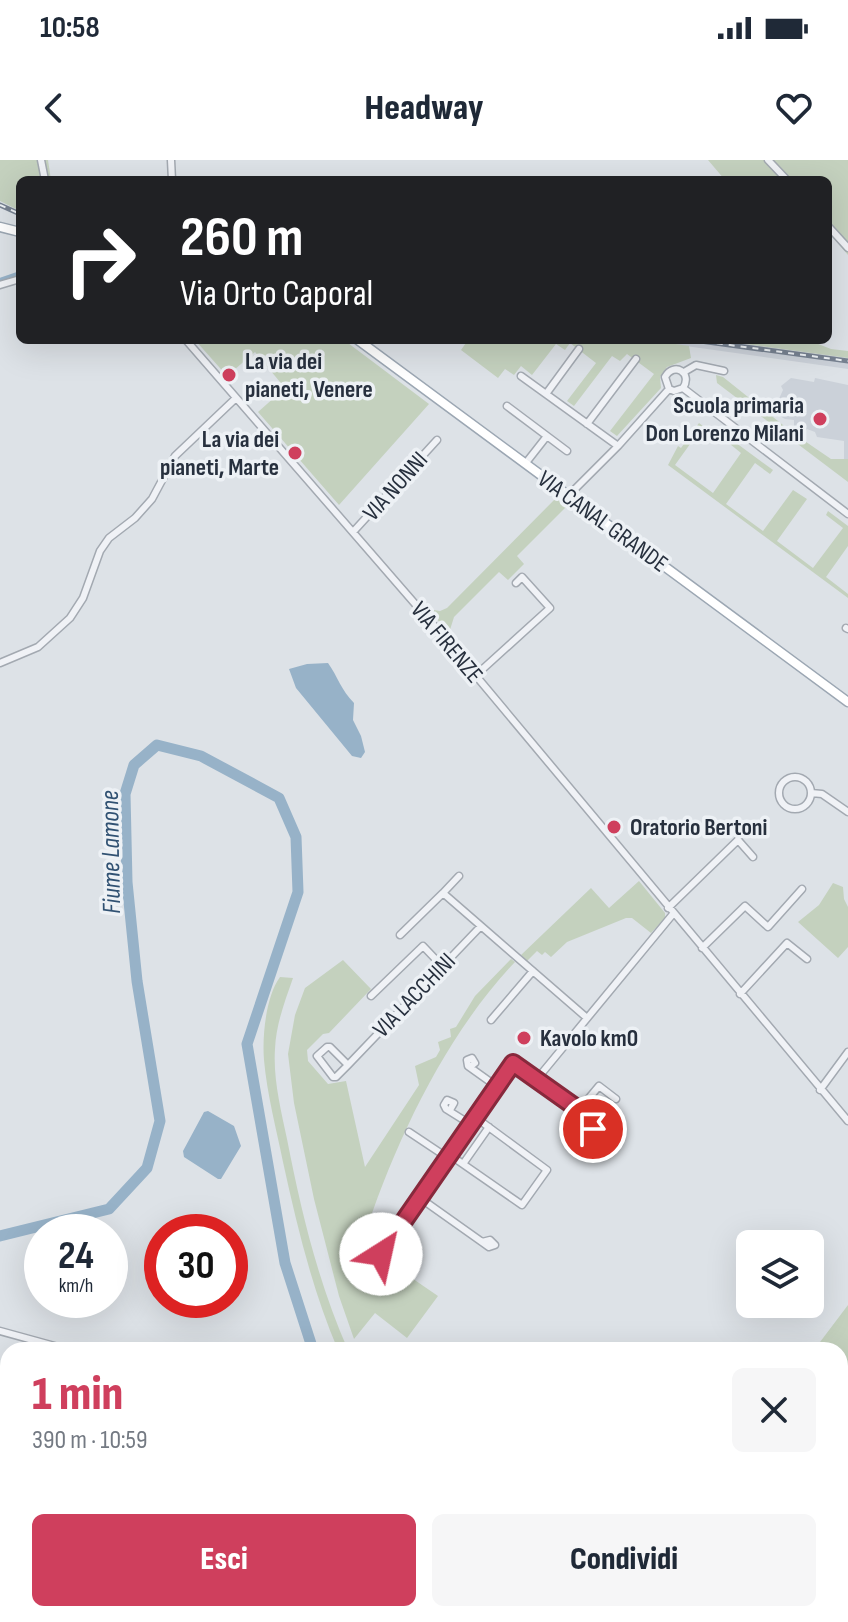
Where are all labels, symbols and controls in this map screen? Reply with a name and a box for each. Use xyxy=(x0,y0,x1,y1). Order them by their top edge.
text: 10:58 xyxy=(40,10,100,46)
icon: back xyxy=(32,86,76,130)
icon: heart xyxy=(772,86,816,130)
text: Headway xyxy=(365,87,483,130)
text: 260 m xyxy=(180,205,303,272)
icon: right xyxy=(48,208,152,312)
text: Via Orto Caporal xyxy=(180,273,373,316)
place label: La via dei pianeti, Venere xyxy=(245,347,373,404)
marker: La via dei pianeti, Venere xyxy=(220,366,238,384)
place label: Scuola primaria Don Lorenzo Milani xyxy=(645,391,804,448)
marker: Scuola primaria Don Lorenzo Milani xyxy=(811,410,829,428)
place label: La via dei pianeti, Marte xyxy=(160,425,279,482)
marker: La via dei pianeti, Marte xyxy=(286,444,304,462)
street label: VIA NONNI xyxy=(357,446,434,527)
street label: VIA CANAL GRANDE xyxy=(532,464,674,578)
street label: VIA FIRENZE xyxy=(404,596,489,689)
water label: Fiume Lamone xyxy=(95,790,128,914)
place label: Oratorio Bertoni xyxy=(630,813,768,842)
marker: Oratorio Bertoni xyxy=(605,818,623,836)
street label: VIA LACCHINI xyxy=(367,947,462,1044)
place label: Kavolo km0 xyxy=(540,1024,638,1053)
marker: Kavolo km0 xyxy=(515,1029,533,1047)
pin xyxy=(559,1095,627,1163)
icon: arrive xyxy=(571,1107,615,1151)
position arrow xyxy=(339,1212,423,1296)
speed limit sign: 30 xyxy=(144,1214,248,1318)
map controls xyxy=(736,1230,824,1318)
button: layers xyxy=(736,1230,824,1318)
text: 24 xyxy=(58,1232,94,1280)
text: km/h xyxy=(59,1274,93,1298)
text: 1 min xyxy=(32,1366,123,1423)
button: close xyxy=(732,1368,816,1452)
text: 390 m · 10:59 xyxy=(32,1425,148,1456)
button: Esci xyxy=(32,1514,416,1606)
button: Condividi xyxy=(432,1514,816,1606)

